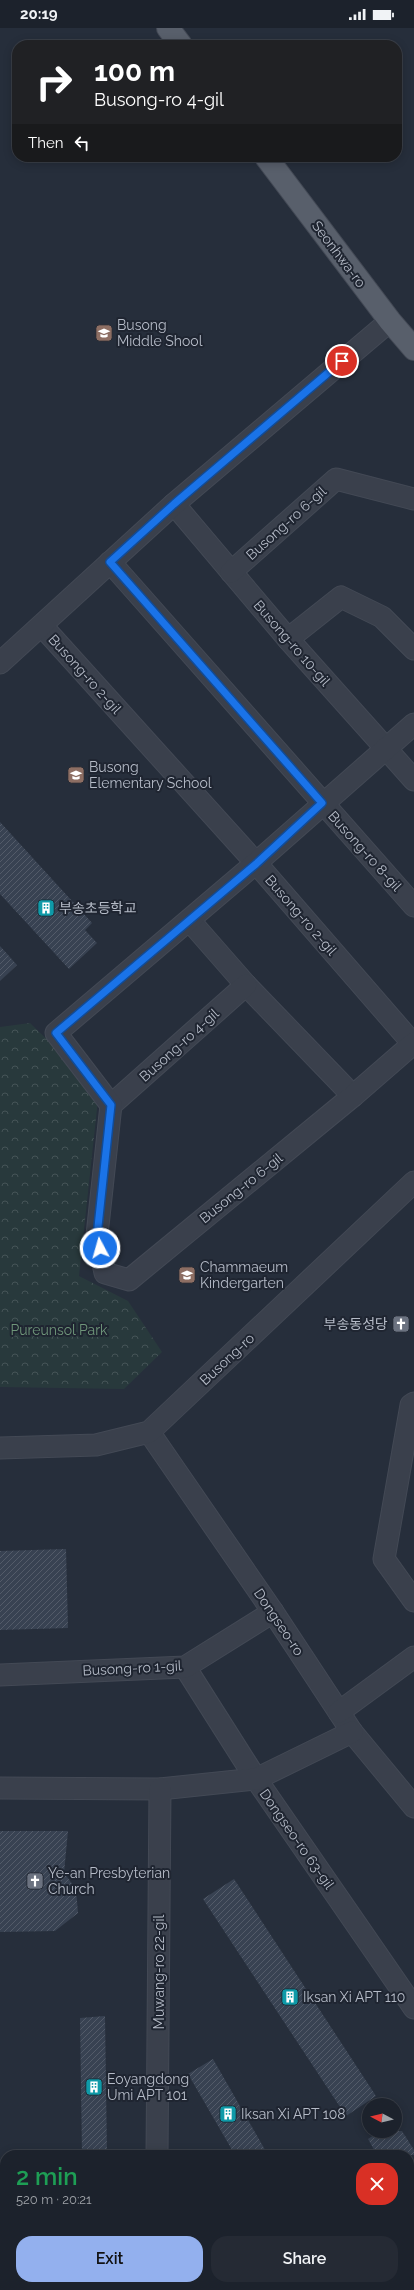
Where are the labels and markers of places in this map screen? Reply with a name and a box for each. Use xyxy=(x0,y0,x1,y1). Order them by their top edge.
place label: Busong Middle Shool xyxy=(117,317,203,349)
school or university icon: Busong Middle Shool xyxy=(94,323,114,343)
pin xyxy=(325,344,359,378)
place label: Busong Elementary School xyxy=(89,759,212,791)
school or university icon: Busong Elementary School xyxy=(66,765,86,785)
building icon: 부송초등학교 xyxy=(36,898,56,918)
place label: 부송초등학교 xyxy=(59,900,136,916)
place label: Chammaeum Kindergarten xyxy=(200,1259,288,1291)
school or university icon: Chammaeum Kindergarten xyxy=(177,1265,197,1285)
church icon: 부송동성당 xyxy=(391,1314,411,1334)
place label: 부송동성당 xyxy=(324,1316,388,1332)
place label: Ye-an Presbyterian Church xyxy=(48,1865,170,1897)
church icon: Ye-an Presbyterian Church xyxy=(25,1871,45,1891)
building icon: Iksan Xi APT 110 xyxy=(280,1987,300,2007)
place label: Iksan Xi APT 110 xyxy=(303,1989,405,2005)
place label: Eoyangdong Umi APT 101 xyxy=(107,2071,189,2103)
building icon: Eoyangdong Umi APT 101 xyxy=(84,2077,104,2097)
building icon: Iksan Xi APT 108 xyxy=(218,2104,238,2124)
place label: Iksan Xi APT 108 xyxy=(241,2106,346,2122)

